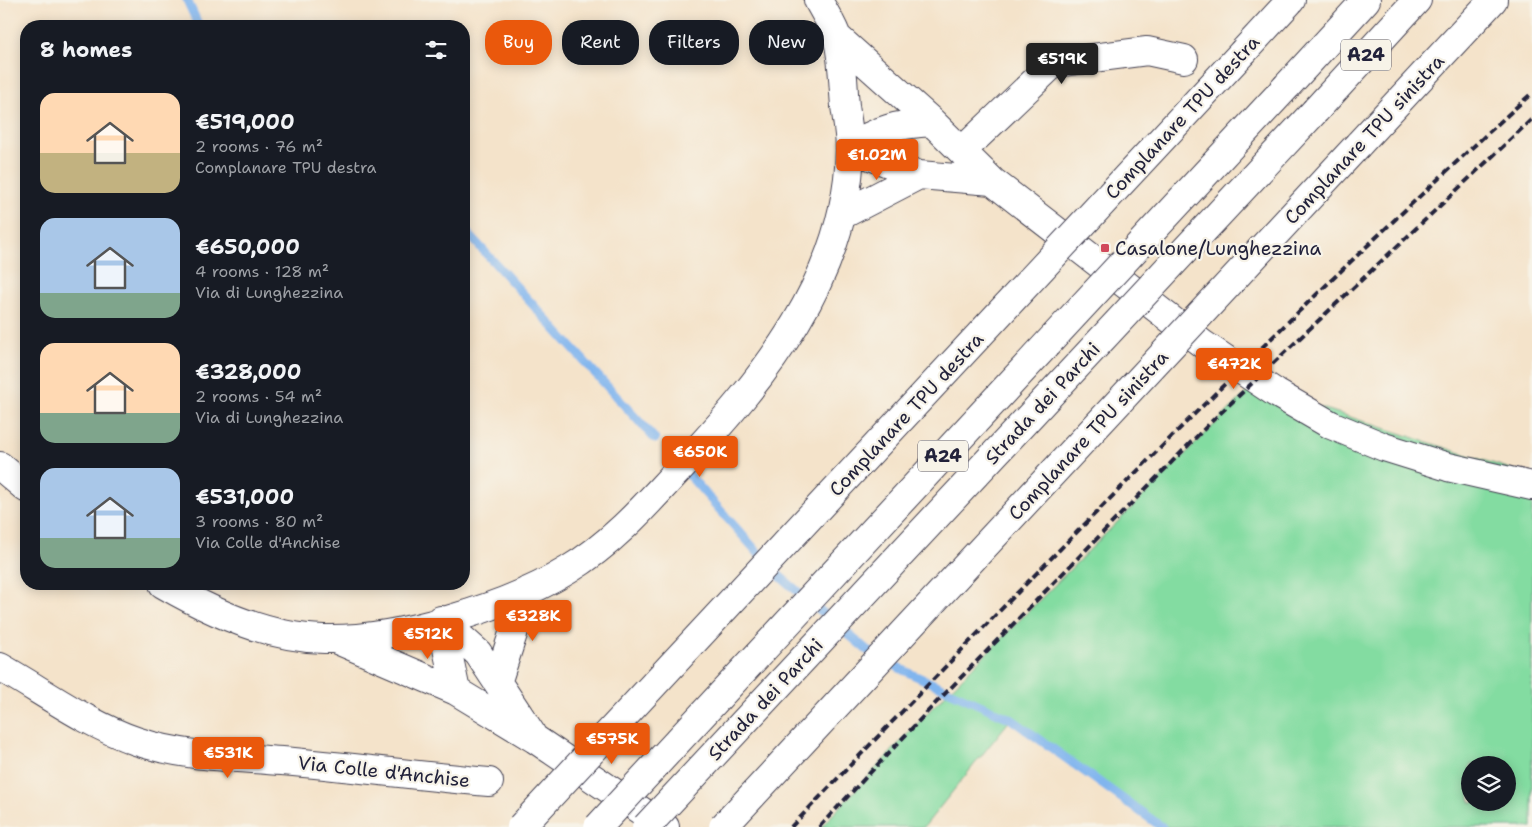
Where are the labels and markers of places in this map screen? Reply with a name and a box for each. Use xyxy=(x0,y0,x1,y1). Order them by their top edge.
pin: €519K xyxy=(1027,42,1097,85)
pin: €1.02M xyxy=(836,138,918,181)
place label: Casalone/Lunghezzina xyxy=(1115,236,1322,261)
marker: Casalone/Lunghezzina xyxy=(1099,242,1111,254)
pin: €472K xyxy=(1199,348,1269,390)
pin: €650K xyxy=(665,436,735,478)
pin: €328K xyxy=(498,600,568,642)
pin: €512K xyxy=(393,618,463,660)
pin: €575K xyxy=(577,722,647,765)
pin: €531K xyxy=(193,736,263,779)

